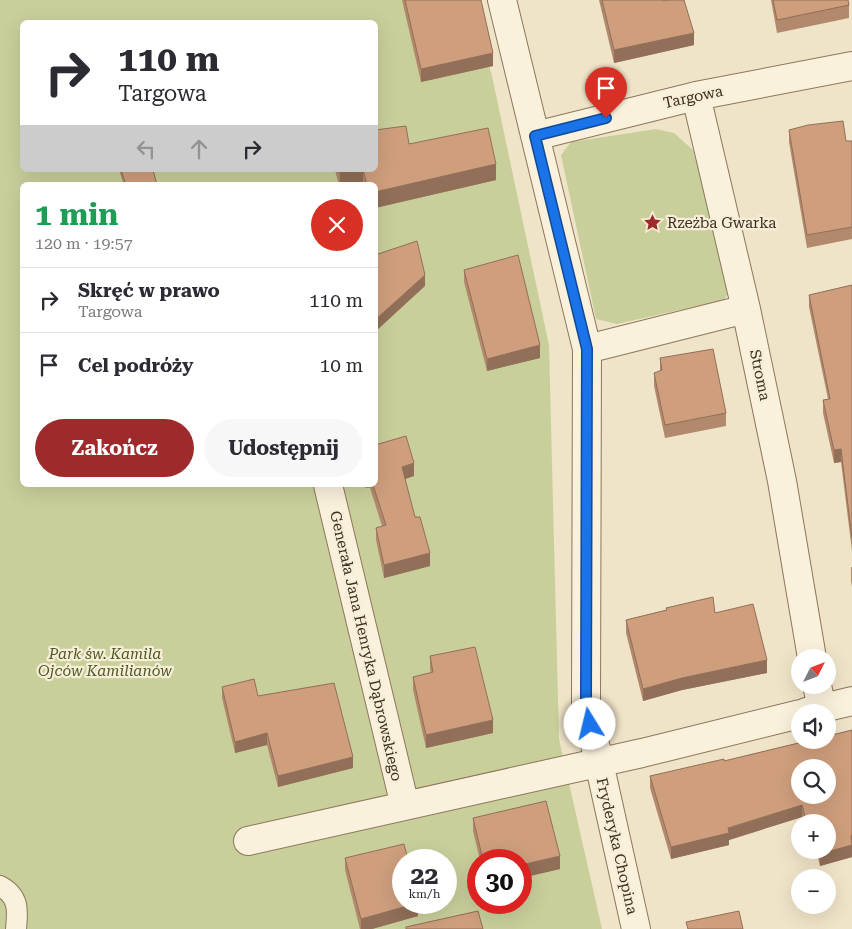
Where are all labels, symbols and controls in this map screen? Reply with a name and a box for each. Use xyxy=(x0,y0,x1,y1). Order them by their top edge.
text: 110 m xyxy=(118,39,219,80)
icon: right xyxy=(35,40,100,105)
pin xyxy=(585,67,627,118)
icon: arrive xyxy=(592,74,620,102)
text: Targowa xyxy=(118,81,207,106)
street label: Targowa xyxy=(662,82,724,112)
icon: left xyxy=(132,135,160,163)
icon: ahead xyxy=(185,135,213,163)
icon: right xyxy=(238,135,266,163)
text: 1 min xyxy=(35,197,118,232)
button: close xyxy=(311,199,363,251)
place icon: Rzeźba Gwarka xyxy=(643,213,663,233)
place label: Rzeźba Gwarka xyxy=(667,214,776,232)
text: 120 m · 19:57 xyxy=(35,234,133,253)
text: Skręć w prawo xyxy=(78,279,220,302)
icon: right xyxy=(35,286,63,314)
text: 110 m xyxy=(309,289,363,312)
text: Targowa xyxy=(78,302,143,321)
street label: Stroma xyxy=(746,348,774,402)
icon: arrive xyxy=(35,351,63,379)
text: Cel podróży xyxy=(78,354,193,377)
text: 10 m xyxy=(320,354,363,377)
button: Zakończ xyxy=(35,419,194,477)
button: Udostępnij xyxy=(204,419,363,477)
street label: Generała Jana Henryka Dąbrowskiego xyxy=(326,509,406,783)
park label: Park św. Kamila Ojców Kamilianów xyxy=(38,645,172,680)
north arrow xyxy=(791,649,836,694)
map controls xyxy=(791,649,836,914)
position arrow xyxy=(563,697,615,749)
button: sound xyxy=(791,704,836,749)
button: search xyxy=(791,759,836,804)
street label: Fryderyka Chopina xyxy=(592,776,642,916)
button: + xyxy=(791,814,836,859)
speed limit sign: 30 xyxy=(467,849,532,914)
text: 22 xyxy=(410,861,439,890)
button: − xyxy=(791,869,836,914)
text: km/h xyxy=(408,887,441,901)

